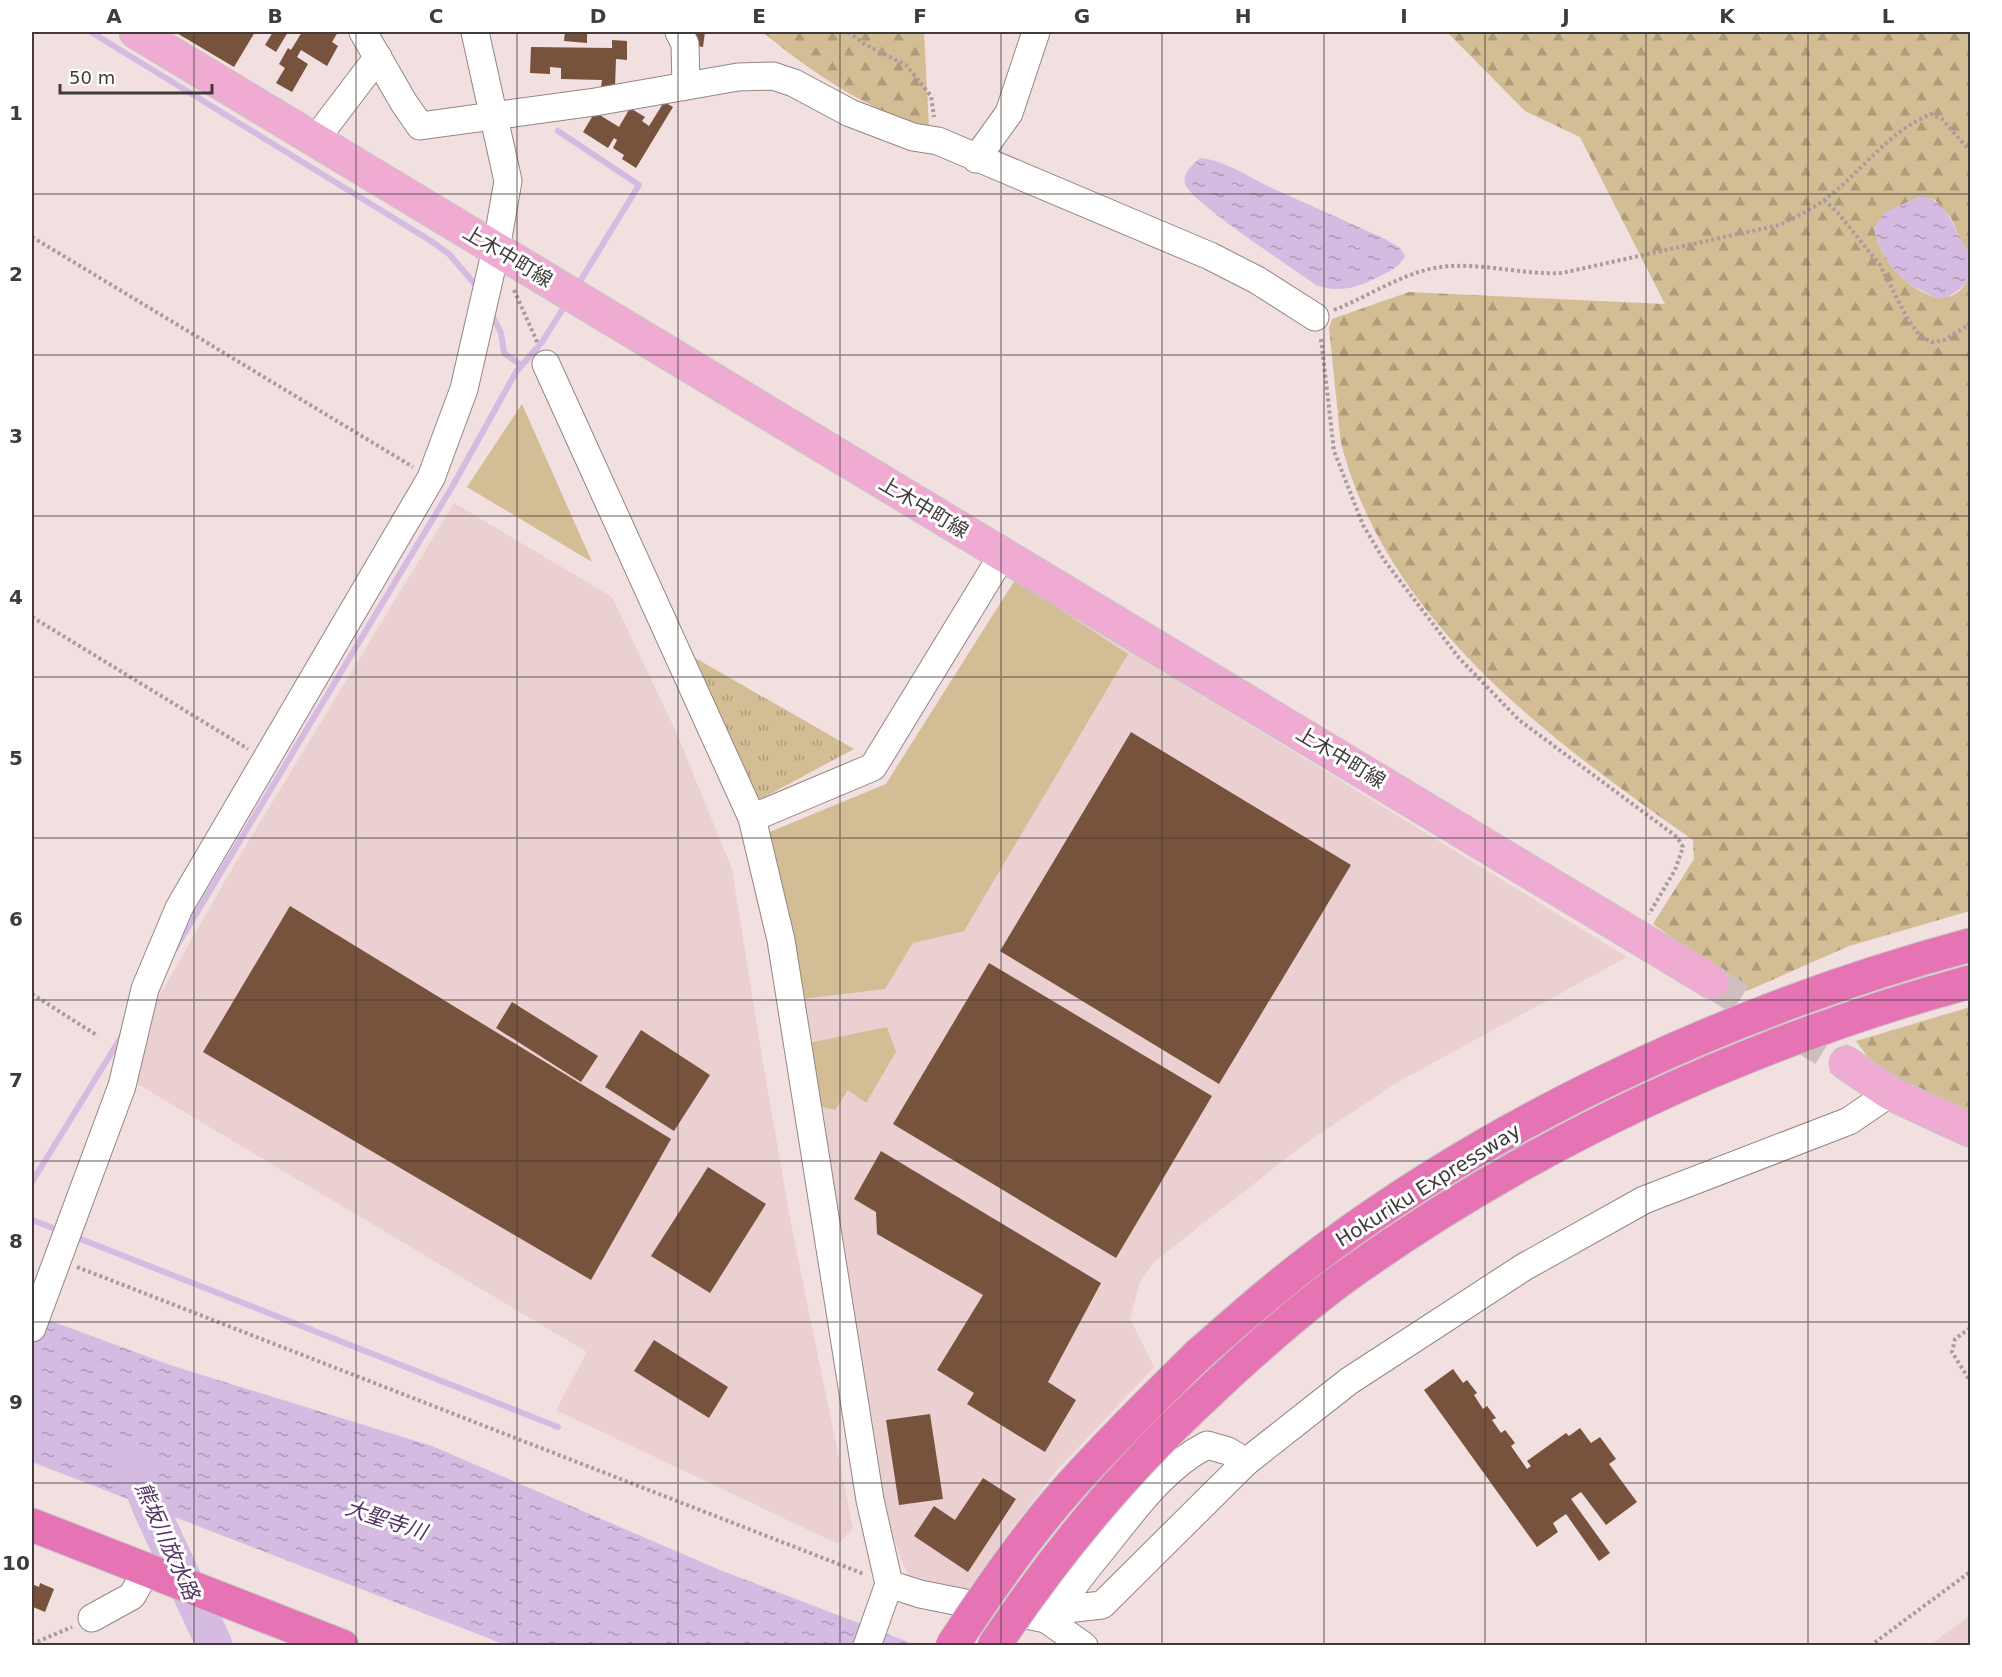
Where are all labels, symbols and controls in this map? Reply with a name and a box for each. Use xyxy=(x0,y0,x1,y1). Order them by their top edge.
text: A xyxy=(106,4,122,28)
text: B xyxy=(267,4,283,28)
text: C xyxy=(429,4,443,28)
text: D xyxy=(590,4,606,28)
text: E xyxy=(752,4,766,28)
text: F xyxy=(913,4,927,28)
text: G xyxy=(1074,4,1090,28)
text: H xyxy=(1235,4,1251,28)
text: I xyxy=(1400,4,1408,28)
text: J xyxy=(1560,4,1570,28)
text: K xyxy=(1719,4,1736,28)
text: L xyxy=(1882,4,1895,28)
scale bar xyxy=(60,57,212,95)
text: 50 m xyxy=(69,67,115,88)
text: 1 xyxy=(9,101,23,125)
street label: 上木中町線 xyxy=(459,220,557,292)
text: 2 xyxy=(9,262,23,286)
text: 3 xyxy=(9,424,23,448)
street label: 上木中町線 xyxy=(875,471,973,543)
text: 4 xyxy=(9,585,23,609)
street label: 上木中町線 xyxy=(1292,721,1390,793)
text: 5 xyxy=(9,746,23,770)
text: 6 xyxy=(9,907,23,931)
text: 7 xyxy=(9,1068,23,1092)
street label: Hokuriku Expressway xyxy=(1331,1118,1525,1252)
text: 8 xyxy=(9,1229,23,1253)
text: 9 xyxy=(9,1390,23,1414)
water label: 熊坂川放水路 xyxy=(130,1479,204,1605)
water label: 大聖寺川 xyxy=(342,1496,432,1545)
text: 10 xyxy=(2,1551,30,1575)

